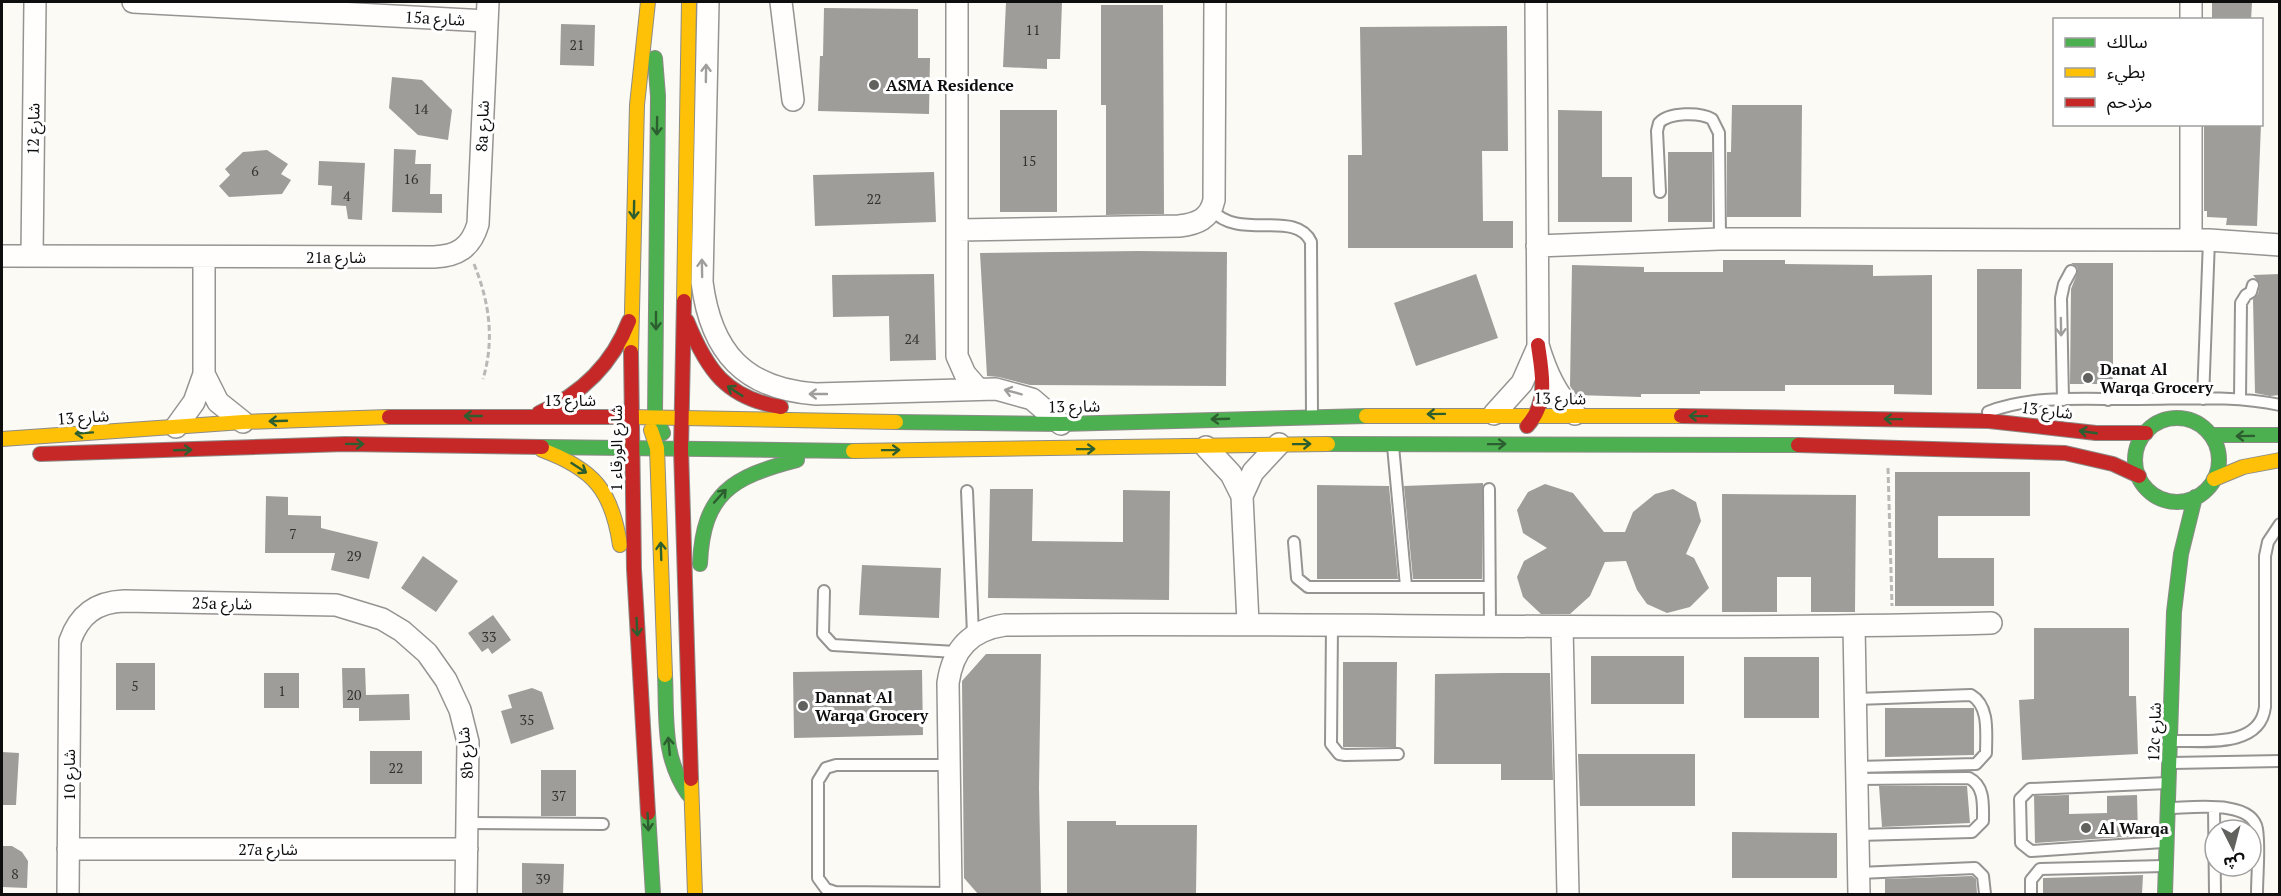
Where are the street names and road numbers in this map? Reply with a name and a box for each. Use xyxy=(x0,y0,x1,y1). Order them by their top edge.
street label: 15a شارع xyxy=(404,5,466,33)
street label: 8a شارع xyxy=(470,100,496,152)
street label: شارع 12 xyxy=(22,103,46,155)
street label: 21a شارع xyxy=(306,246,366,270)
street label: شارع 13 xyxy=(1534,387,1586,411)
street label: شارع 13 xyxy=(544,389,596,413)
street label: شارع 13 xyxy=(1048,395,1100,419)
street label: شارع 13 xyxy=(2020,396,2074,426)
street label: شارع 13 xyxy=(56,404,110,432)
street label: شارع الورقاء 1 xyxy=(605,405,629,491)
street label: 25a شارع xyxy=(192,591,252,617)
street label: 12c شارع xyxy=(2142,702,2168,762)
street label: 8b شارع xyxy=(452,726,480,780)
street label: شارع 10 xyxy=(58,749,82,801)
street label: 27a شارع xyxy=(238,838,298,862)

